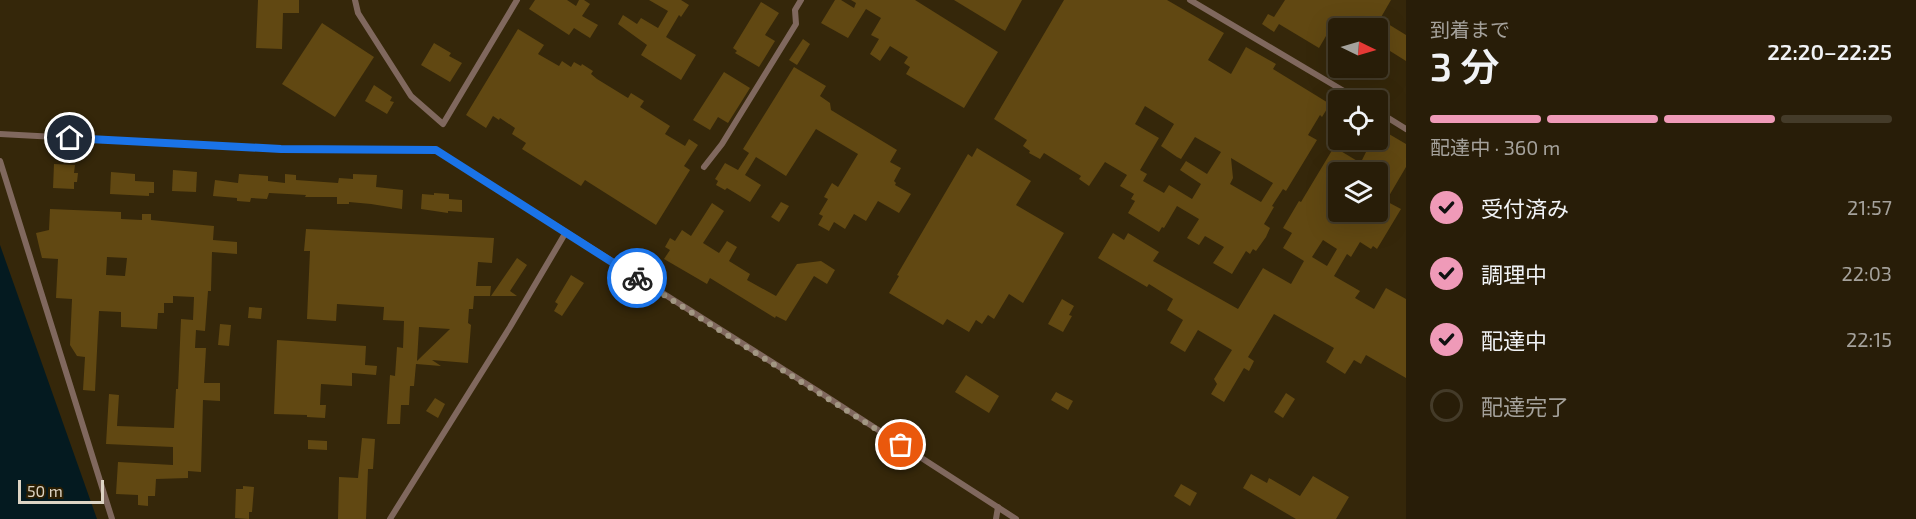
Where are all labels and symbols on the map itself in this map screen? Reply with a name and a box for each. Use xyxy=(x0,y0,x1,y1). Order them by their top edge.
north arrow xyxy=(1328,18,1388,78)
pin xyxy=(44,112,95,163)
courier xyxy=(607,248,667,308)
pin xyxy=(875,419,926,470)
scale bar xyxy=(18,477,104,504)

